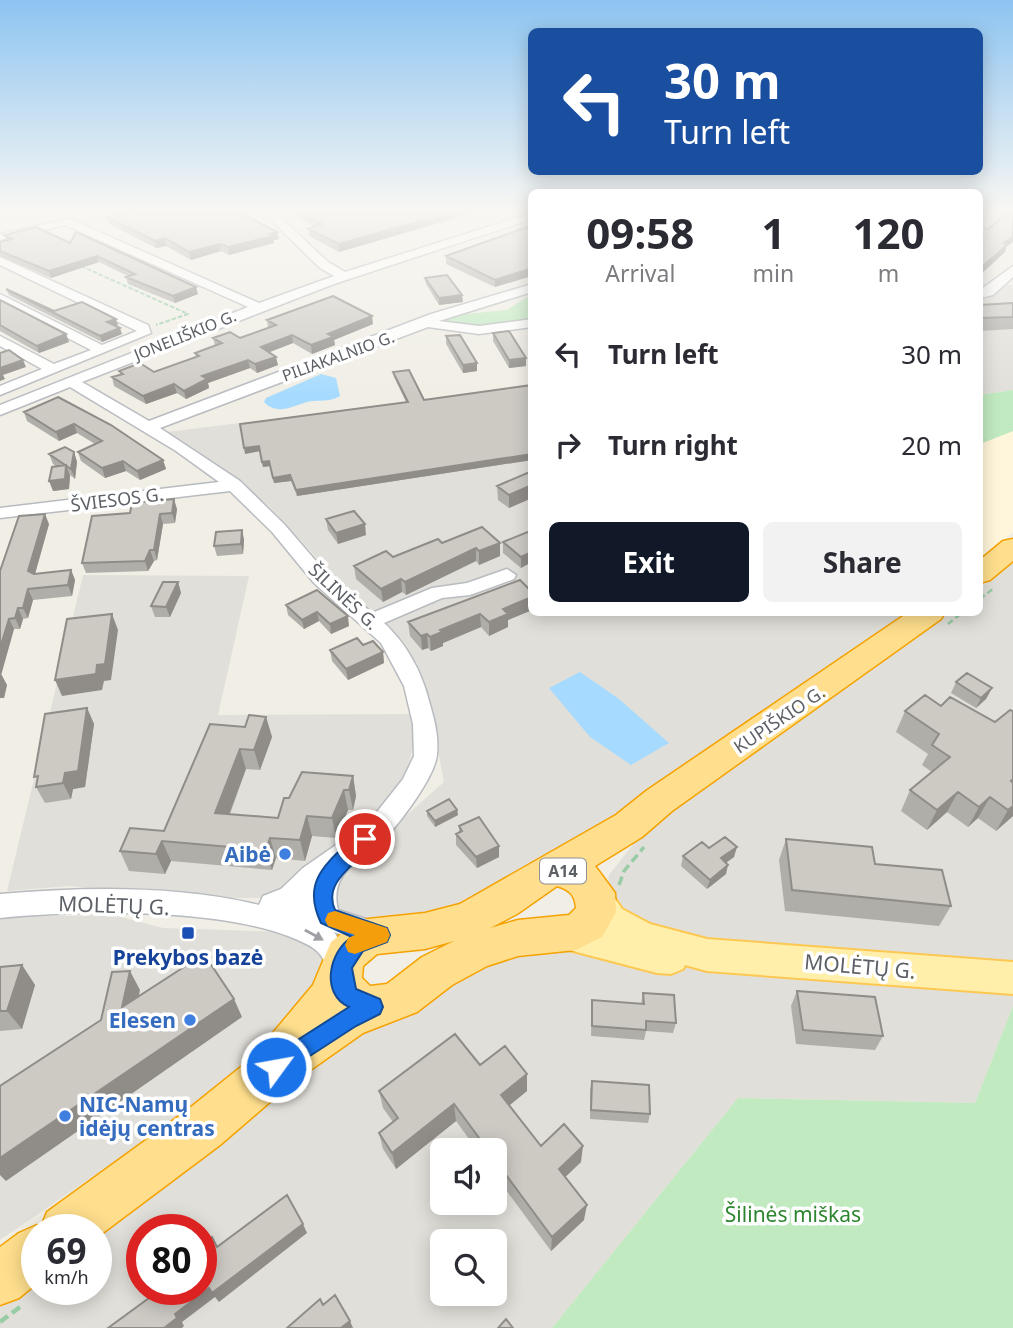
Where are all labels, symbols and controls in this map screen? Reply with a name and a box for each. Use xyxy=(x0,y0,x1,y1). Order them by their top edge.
text: 30 m xyxy=(664,47,781,113)
icon: left xyxy=(549,56,640,147)
text: Turn left xyxy=(664,110,790,153)
text: 09:58 xyxy=(586,204,694,261)
text: 1 xyxy=(761,204,785,261)
text: 120 xyxy=(853,204,925,261)
text: Arrival xyxy=(605,257,675,289)
text: min xyxy=(753,257,794,289)
text: m xyxy=(878,257,899,289)
street label: JONELIŠKIO G. xyxy=(129,304,239,366)
street label: PILIAKALNIO G. xyxy=(279,326,397,386)
icon: left xyxy=(549,335,587,373)
text: Turn left xyxy=(608,336,719,372)
text: 30 m xyxy=(901,336,962,372)
icon: right xyxy=(549,426,587,464)
text: Turn right xyxy=(608,427,738,463)
text: 20 m xyxy=(901,427,962,463)
street label: ŠVIESOS G. xyxy=(69,481,165,517)
button: Exit xyxy=(549,522,749,602)
button: Share xyxy=(763,522,962,602)
street label: ŠILINĖS G. xyxy=(304,557,384,635)
street label: KUPIŠKIO G. xyxy=(729,680,829,758)
pin xyxy=(335,809,395,869)
icon: arrive xyxy=(346,820,384,858)
place label: Aibė xyxy=(224,840,271,868)
marker: Aibė xyxy=(277,846,293,862)
road number: A14 xyxy=(540,858,586,884)
street label: MOLĖTŲ G. xyxy=(58,889,170,921)
marker: Prekybos bazė xyxy=(180,925,196,941)
one-way arrow xyxy=(305,929,324,941)
place label: Prekybos bazė xyxy=(113,943,263,971)
street label: MOLĖTŲ G. xyxy=(803,947,917,985)
place label: Elesen xyxy=(109,1006,176,1034)
marker: Elesen xyxy=(182,1012,198,1028)
position arrow xyxy=(239,1030,313,1104)
place label: NIC-Namų idėjų centras xyxy=(79,1090,215,1142)
marker: NIC-Namų idėjų centras xyxy=(57,1108,73,1124)
map controls xyxy=(430,1138,507,1306)
button: sound xyxy=(430,1138,507,1215)
park label: Šilinės miškas xyxy=(725,1200,861,1228)
speed limit sign: 80 xyxy=(126,1214,217,1305)
text: 69 xyxy=(46,1227,87,1274)
button: search xyxy=(430,1229,507,1306)
text: km/h xyxy=(44,1265,89,1289)

